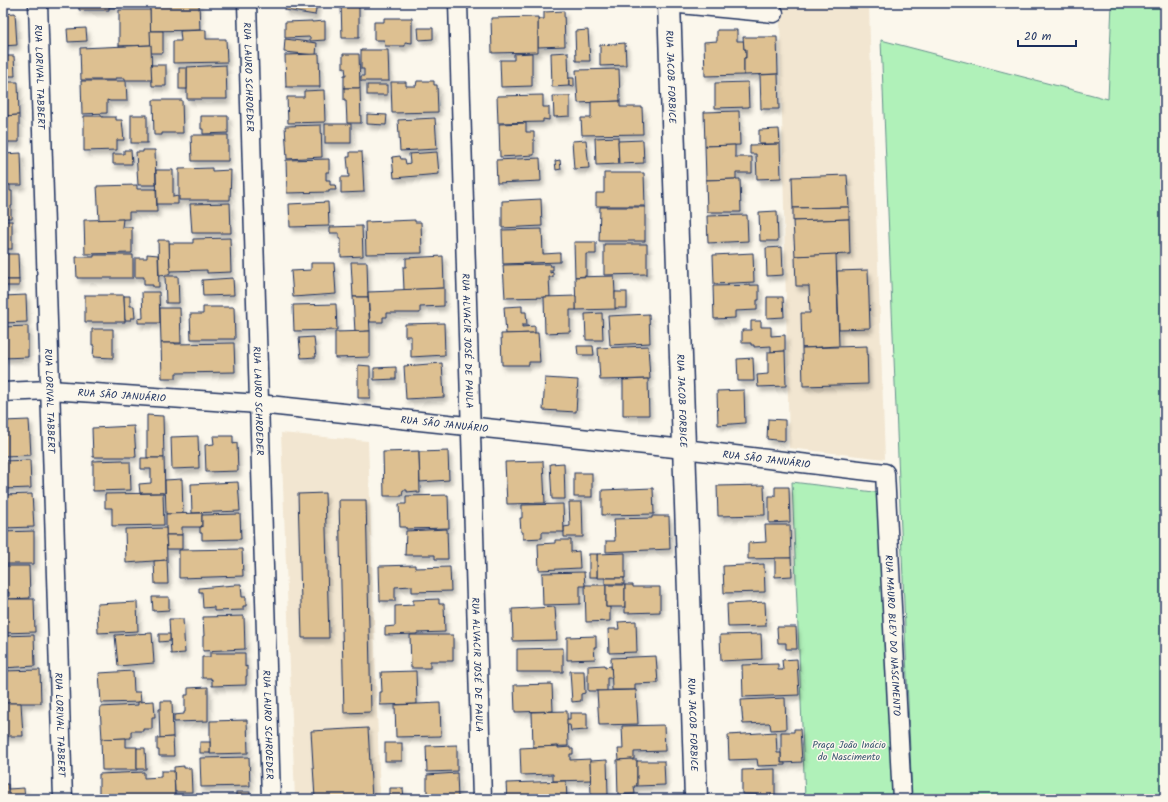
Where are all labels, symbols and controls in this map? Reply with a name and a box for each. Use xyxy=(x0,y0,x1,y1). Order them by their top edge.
street label: RUA LAURO SCHROEDER xyxy=(239,22,258,132)
scale bar xyxy=(1018,22,1076,48)
street label: RUA LORIVAL TABBERT xyxy=(30,24,49,131)
text: 20 m xyxy=(1024,27,1052,46)
street label: RUA JACOB FORBICE xyxy=(661,30,680,125)
street label: RUA ALVACIR JOSÉ DE PAULA xyxy=(457,273,477,409)
street label: RUA LAURO SCHROEDER xyxy=(248,346,268,456)
street label: RUA LORIVAL TABBERT xyxy=(40,348,59,455)
street label: RUA JACOB FORBICE xyxy=(672,354,691,449)
street label: RUA SÃO JANUÁRIO xyxy=(77,385,166,407)
street label: RUA SÃO JANUÁRIO xyxy=(400,412,489,437)
street label: RUA SÃO JANUÁRIO xyxy=(722,447,811,473)
street label: RUA MAURO BLEY DO NASCIMENTO xyxy=(880,555,905,716)
street label: RUA ALVACIR JOSÉ DE PAULA xyxy=(467,597,487,733)
street label: RUA LAURO SCHROEDER xyxy=(258,670,277,780)
street label: RUA LORIVAL TABBERT xyxy=(50,672,69,779)
street label: RUA JACOB FORBICE xyxy=(683,677,702,773)
park label: Praça João Inácio do Nascimento xyxy=(812,737,886,765)

